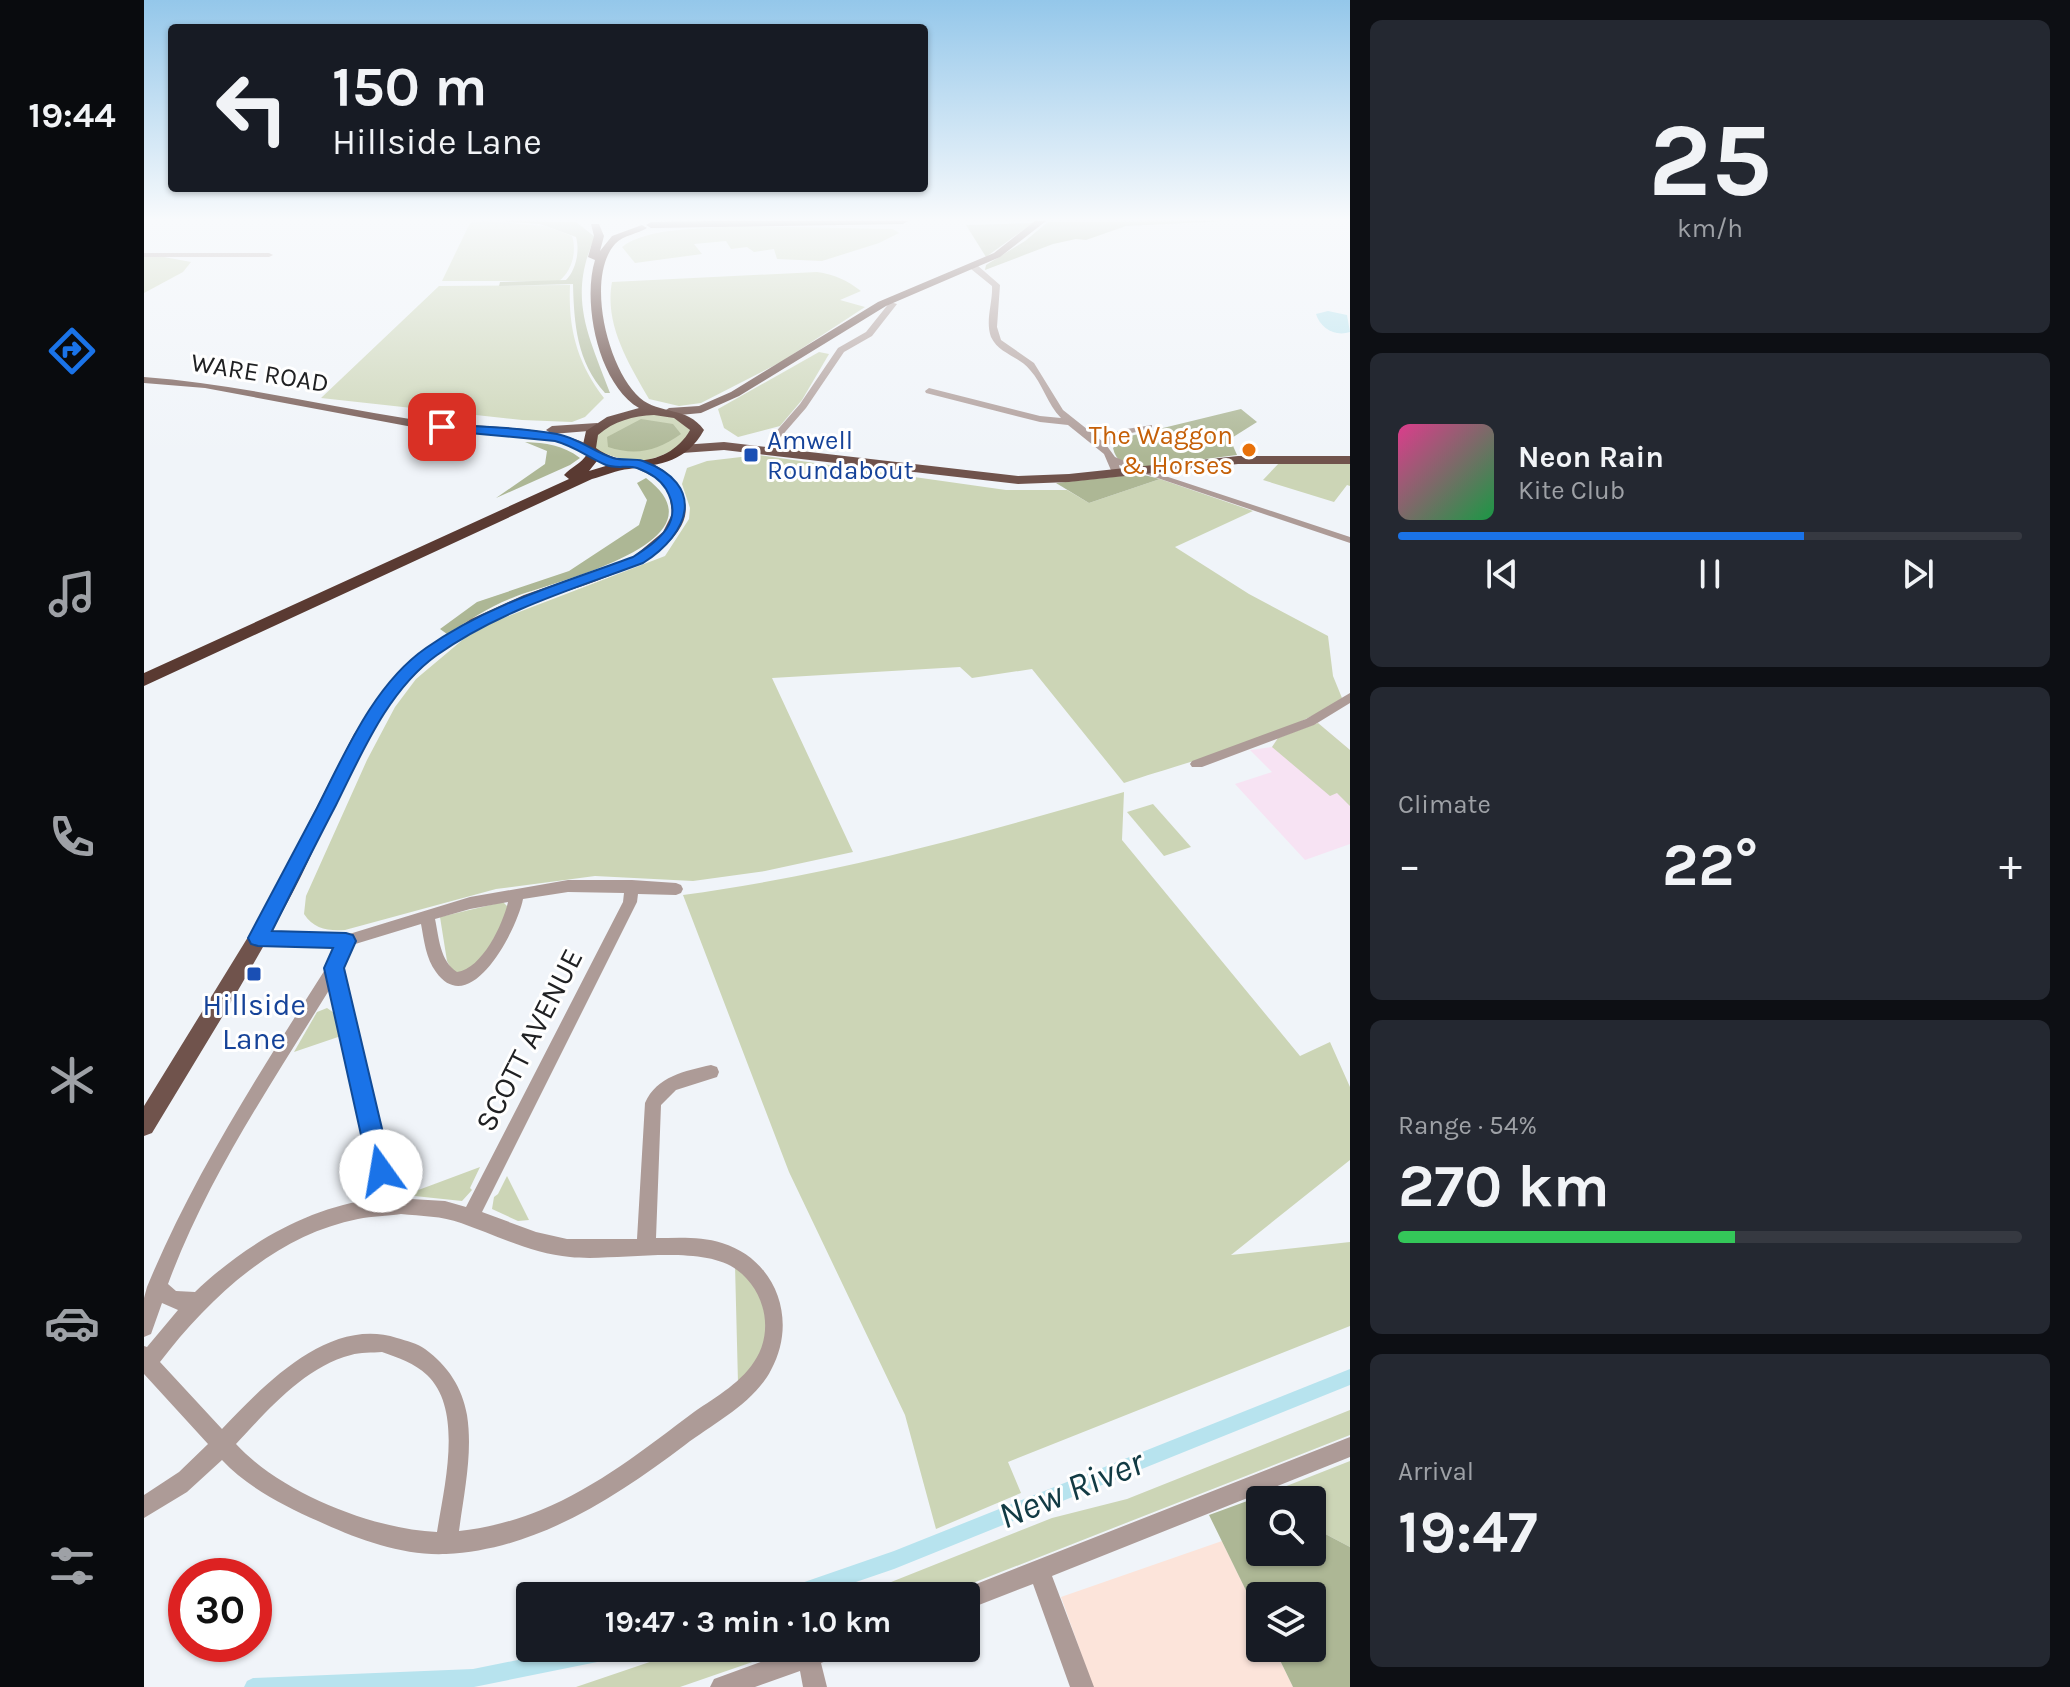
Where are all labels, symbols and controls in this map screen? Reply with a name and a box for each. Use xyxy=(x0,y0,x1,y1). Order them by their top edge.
text: 150 m xyxy=(332,54,487,119)
icon: left xyxy=(200,56,304,160)
text: 19:44 xyxy=(28,94,116,136)
text: 25 xyxy=(1648,100,1772,221)
text: Hillside Lane xyxy=(332,121,542,163)
text: km/h xyxy=(1677,213,1743,244)
icon: directions xyxy=(44,323,100,379)
street label: WARE ROAD xyxy=(189,347,331,399)
pin xyxy=(408,393,476,461)
icon: arrive xyxy=(420,405,464,449)
place label: The Waggon & Horses xyxy=(1089,420,1233,481)
place label: Amwell Roundabout xyxy=(767,425,914,486)
text: Neon Rain xyxy=(1518,439,1664,475)
marker: The Waggon & Horses xyxy=(1240,441,1258,459)
marker: Amwell Roundabout xyxy=(742,446,760,464)
text: Kite Club xyxy=(1518,475,1625,506)
icon: previous xyxy=(1480,552,1524,596)
icon: pause xyxy=(1688,552,1732,596)
icon: next xyxy=(1896,552,1940,596)
icon: music xyxy=(44,566,100,622)
text: Climate xyxy=(1398,789,1491,820)
icon: phone xyxy=(44,809,100,865)
text: 22° xyxy=(1662,830,1758,900)
text: − xyxy=(1398,840,1421,891)
text: + xyxy=(1999,840,2022,891)
street label: SCOTT AVENUE xyxy=(468,943,590,1137)
marker: Hillside Lane xyxy=(245,965,263,983)
place label: Hillside Lane xyxy=(202,987,306,1057)
icon: climate xyxy=(44,1052,100,1108)
text: Range · 54% xyxy=(1398,1110,1537,1141)
position arrow xyxy=(339,1129,423,1213)
text: 270 km xyxy=(1398,1151,1610,1221)
icon: car xyxy=(44,1295,100,1351)
water label: New River xyxy=(992,1439,1152,1539)
text: Arrival xyxy=(1398,1456,1474,1487)
map controls xyxy=(1246,1486,1326,1662)
button: search xyxy=(1246,1486,1326,1566)
text: 19:47 xyxy=(1398,1497,1538,1567)
icon: filters xyxy=(44,1538,100,1594)
speed limit sign: 30 xyxy=(168,1558,272,1662)
button: layers xyxy=(1246,1582,1326,1662)
text: 19:47 · 3 min · 1.0 km xyxy=(605,1604,891,1640)

